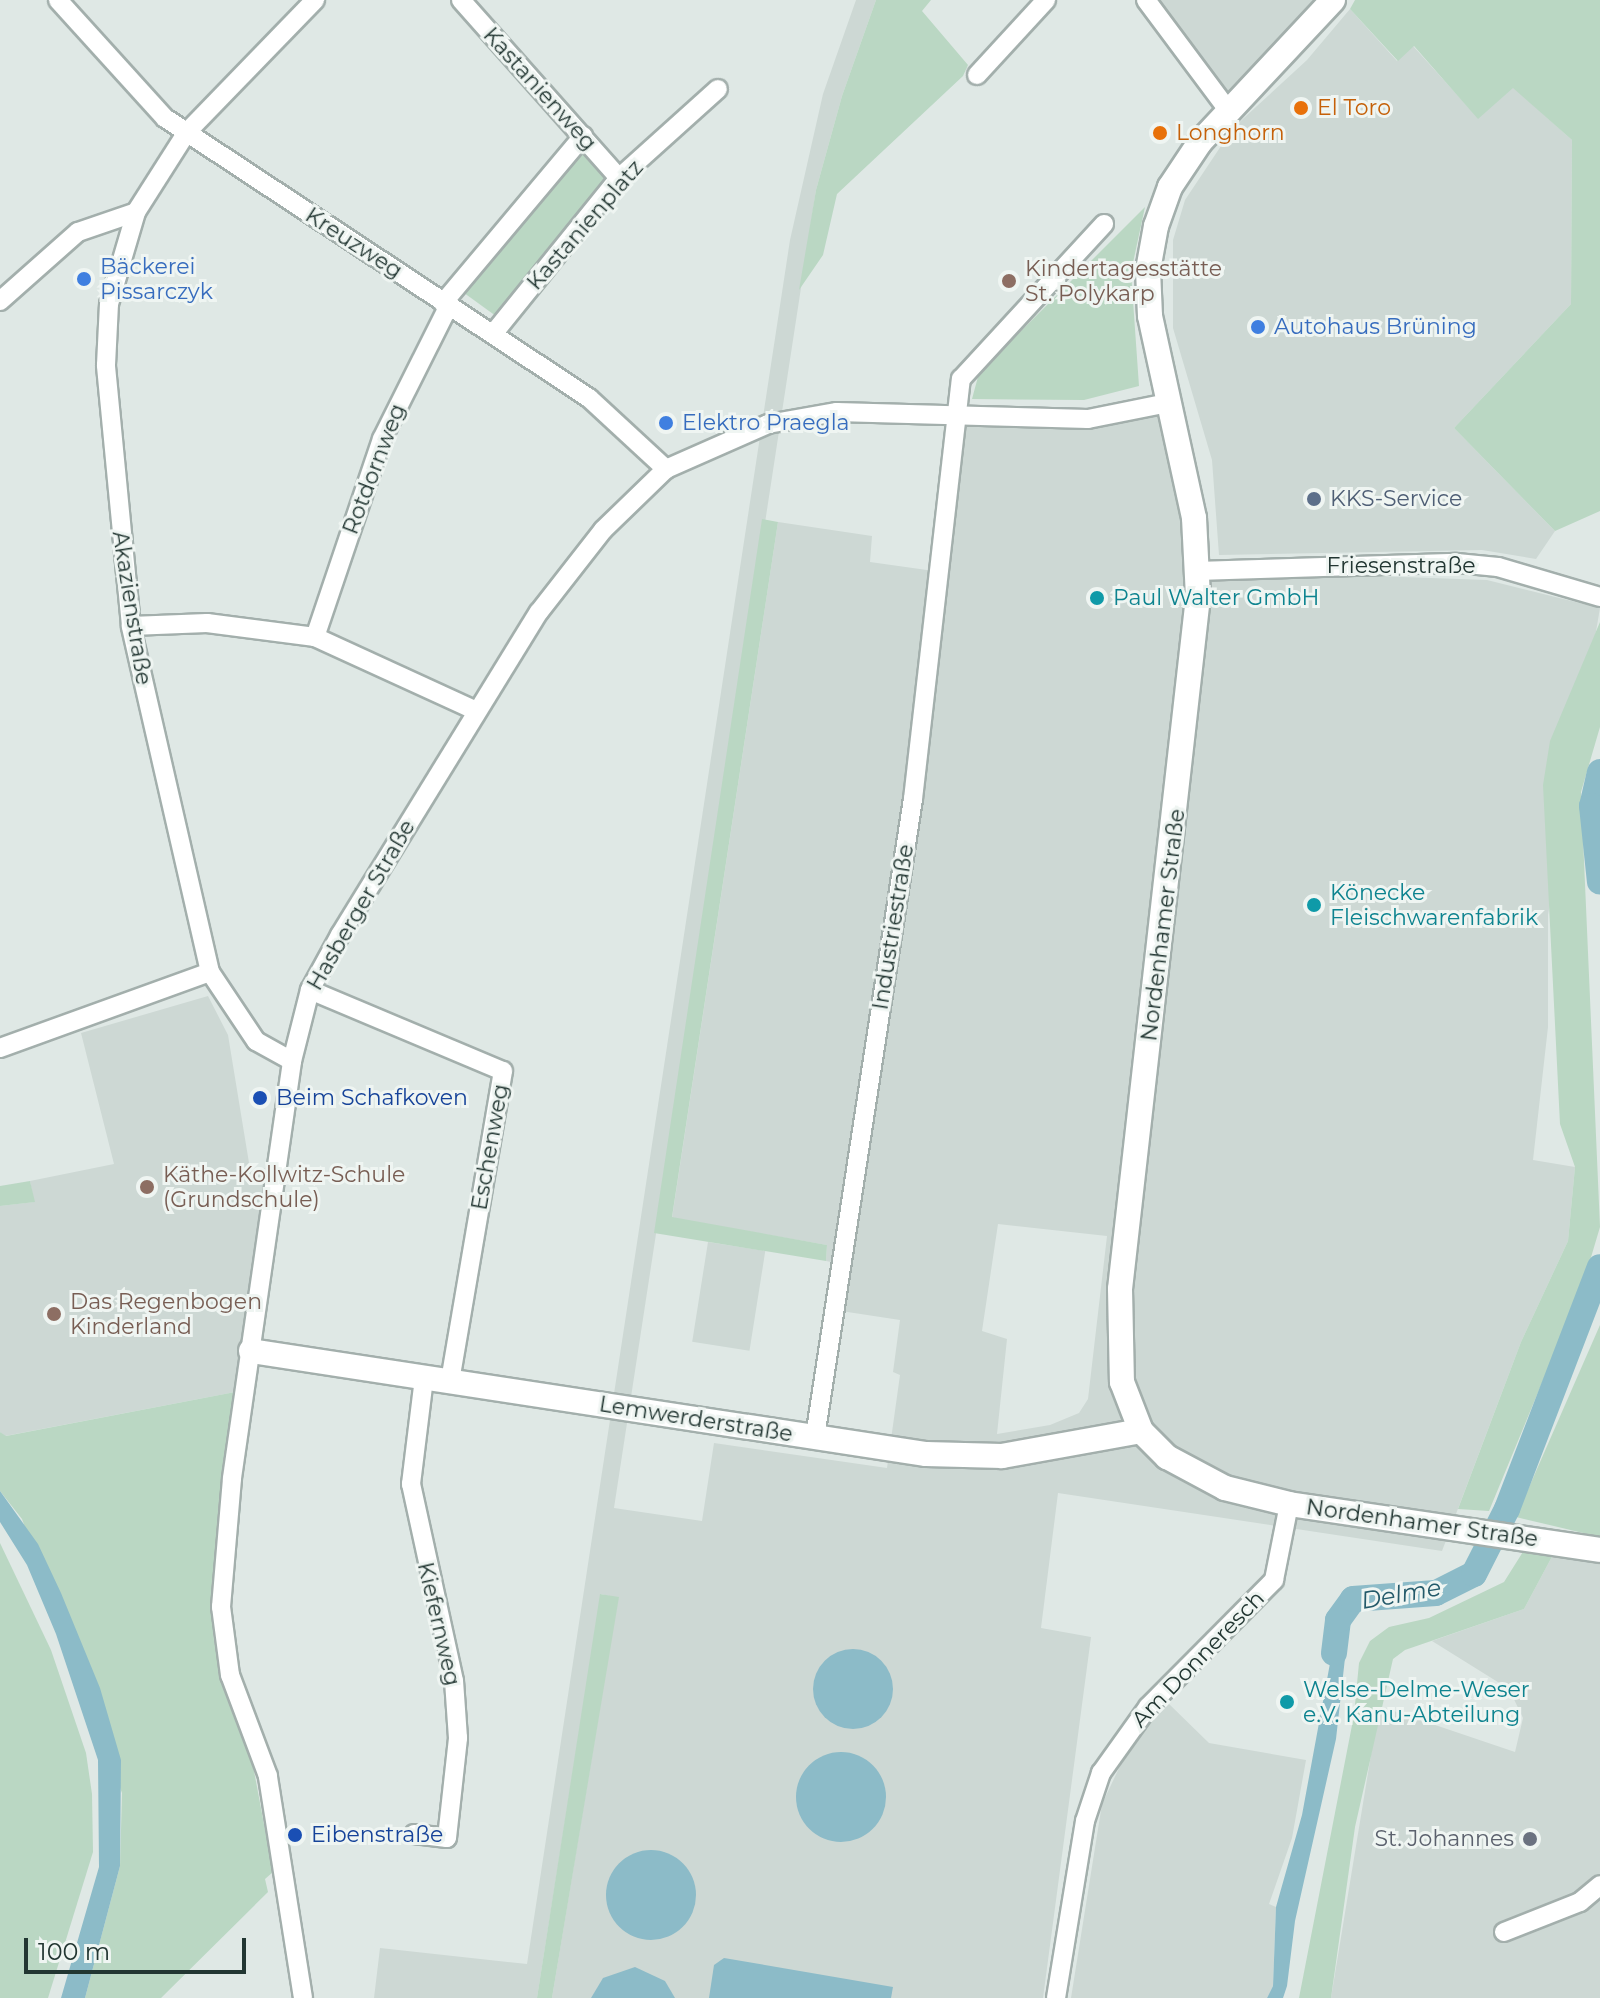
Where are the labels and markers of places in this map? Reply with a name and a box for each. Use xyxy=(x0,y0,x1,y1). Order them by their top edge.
place label: El Toro xyxy=(1317,95,1391,121)
marker: El Toro xyxy=(1292,99,1310,117)
place label: Longhorn xyxy=(1176,120,1285,146)
marker: Longhorn xyxy=(1151,124,1169,142)
place label: Bäckerei Pissarczyk xyxy=(100,253,213,304)
place label: Kindertagesstätte St. Polykarp xyxy=(1025,255,1222,306)
marker: Bäckerei Pissarczyk xyxy=(75,270,93,288)
marker: Kindertagesstätte St. Polykarp xyxy=(1000,272,1018,290)
place label: Autohaus Brüning xyxy=(1274,314,1477,340)
marker: Autohaus Brüning xyxy=(1249,318,1267,336)
place label: Elektro Praegla xyxy=(682,410,850,436)
marker: Elektro Praegla xyxy=(657,414,675,432)
place label: KKS-Service xyxy=(1330,486,1462,512)
marker: KKS-Service xyxy=(1305,490,1323,508)
place label: Paul Walter GmbH xyxy=(1113,585,1319,611)
marker: Paul Walter GmbH xyxy=(1088,589,1106,607)
place label: Könecke Fleischwarenfabrik xyxy=(1330,879,1538,930)
marker: Könecke Fleischwarenfabrik xyxy=(1305,896,1323,914)
place label: Beim Schafkoven xyxy=(276,1085,468,1111)
marker: Beim Schafkoven xyxy=(251,1089,269,1107)
place label: Käthe-Kollwitz-Schule (Grundschule) xyxy=(163,1161,405,1212)
marker: Käthe-Kollwitz-Schule (Grundschule) xyxy=(138,1178,156,1196)
place label: Das Regenbogen Kinderland xyxy=(70,1288,262,1340)
marker: Das Regenbogen Kinderland xyxy=(45,1305,63,1323)
place label: Welse-Delme-Weser e.V. Kanu-Abteilung xyxy=(1303,1676,1530,1728)
marker: Welse-Delme-Weser e.V. Kanu-Abteilung xyxy=(1278,1693,1296,1711)
place label: Eibenstraße xyxy=(311,1822,443,1848)
marker: Eibenstraße xyxy=(286,1826,304,1844)
place label: St. Johannes xyxy=(1374,1826,1514,1852)
marker: St. Johannes xyxy=(1521,1830,1539,1848)

